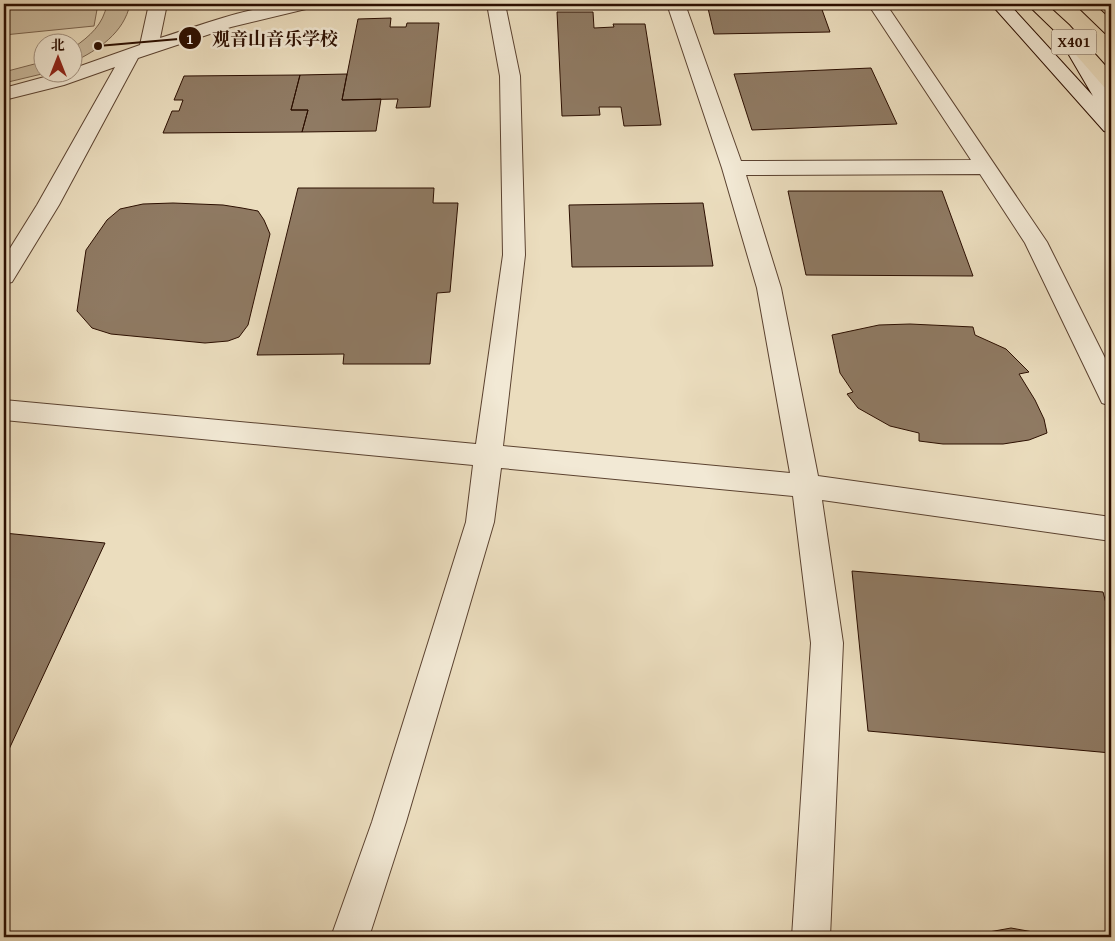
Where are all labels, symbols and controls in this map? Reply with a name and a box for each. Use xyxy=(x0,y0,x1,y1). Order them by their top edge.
callout: 观音山音乐学校 xyxy=(177,22,348,55)
text: 观音山音乐学校 xyxy=(212,25,338,52)
text: 1 xyxy=(186,28,194,49)
road number: X401 xyxy=(1052,30,1096,54)
north arrow xyxy=(32,32,82,82)
text: 北 xyxy=(51,35,65,55)

